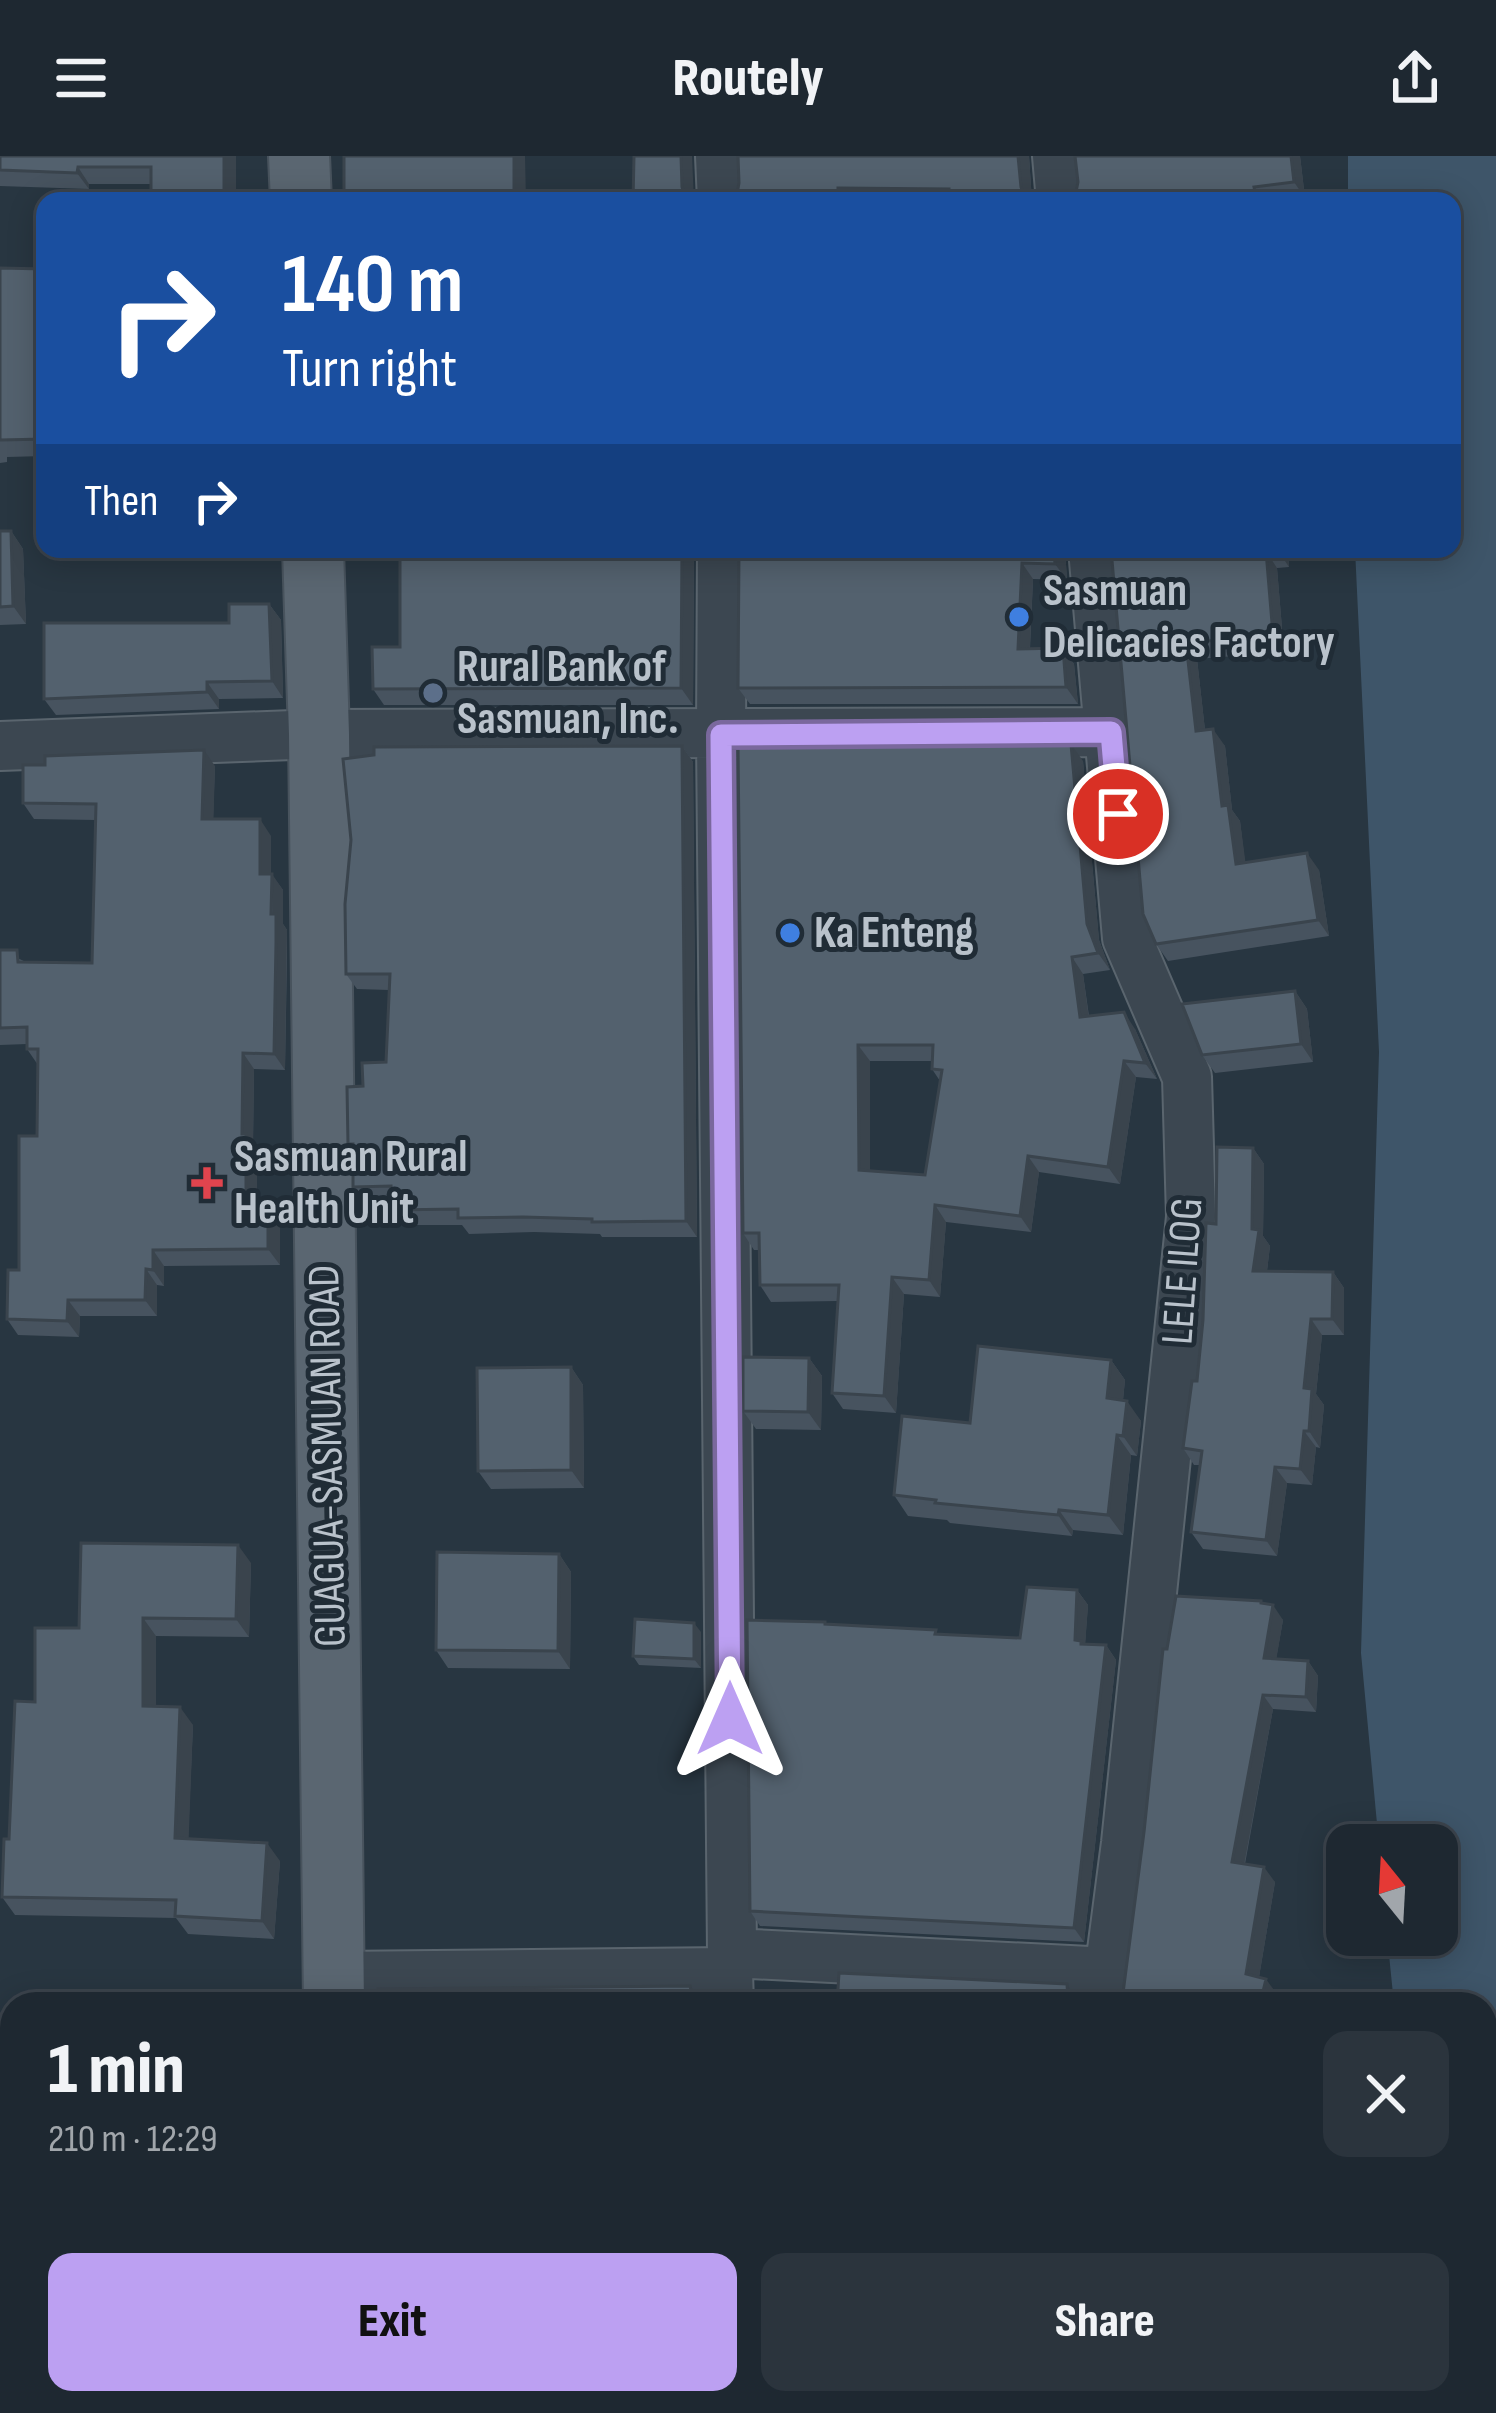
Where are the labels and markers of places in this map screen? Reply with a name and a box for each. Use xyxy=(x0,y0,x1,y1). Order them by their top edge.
place label: Sasmuan Delicacies Factory xyxy=(1043,564,1335,671)
marker: Sasmuan Delicacies Factory xyxy=(1006,604,1032,630)
place label: Rural Bank of Sasmuan, Inc. xyxy=(457,640,679,747)
marker: Rural Bank of Sasmuan, Inc. xyxy=(420,680,446,706)
pin xyxy=(1067,763,1169,865)
place label: Ka Enteng xyxy=(814,906,974,961)
marker: Ka Enteng xyxy=(777,920,803,946)
place label: Sasmuan Rural Health Unit xyxy=(234,1130,467,1237)
marker: Sasmuan Rural Health Unit xyxy=(191,1167,223,1199)

